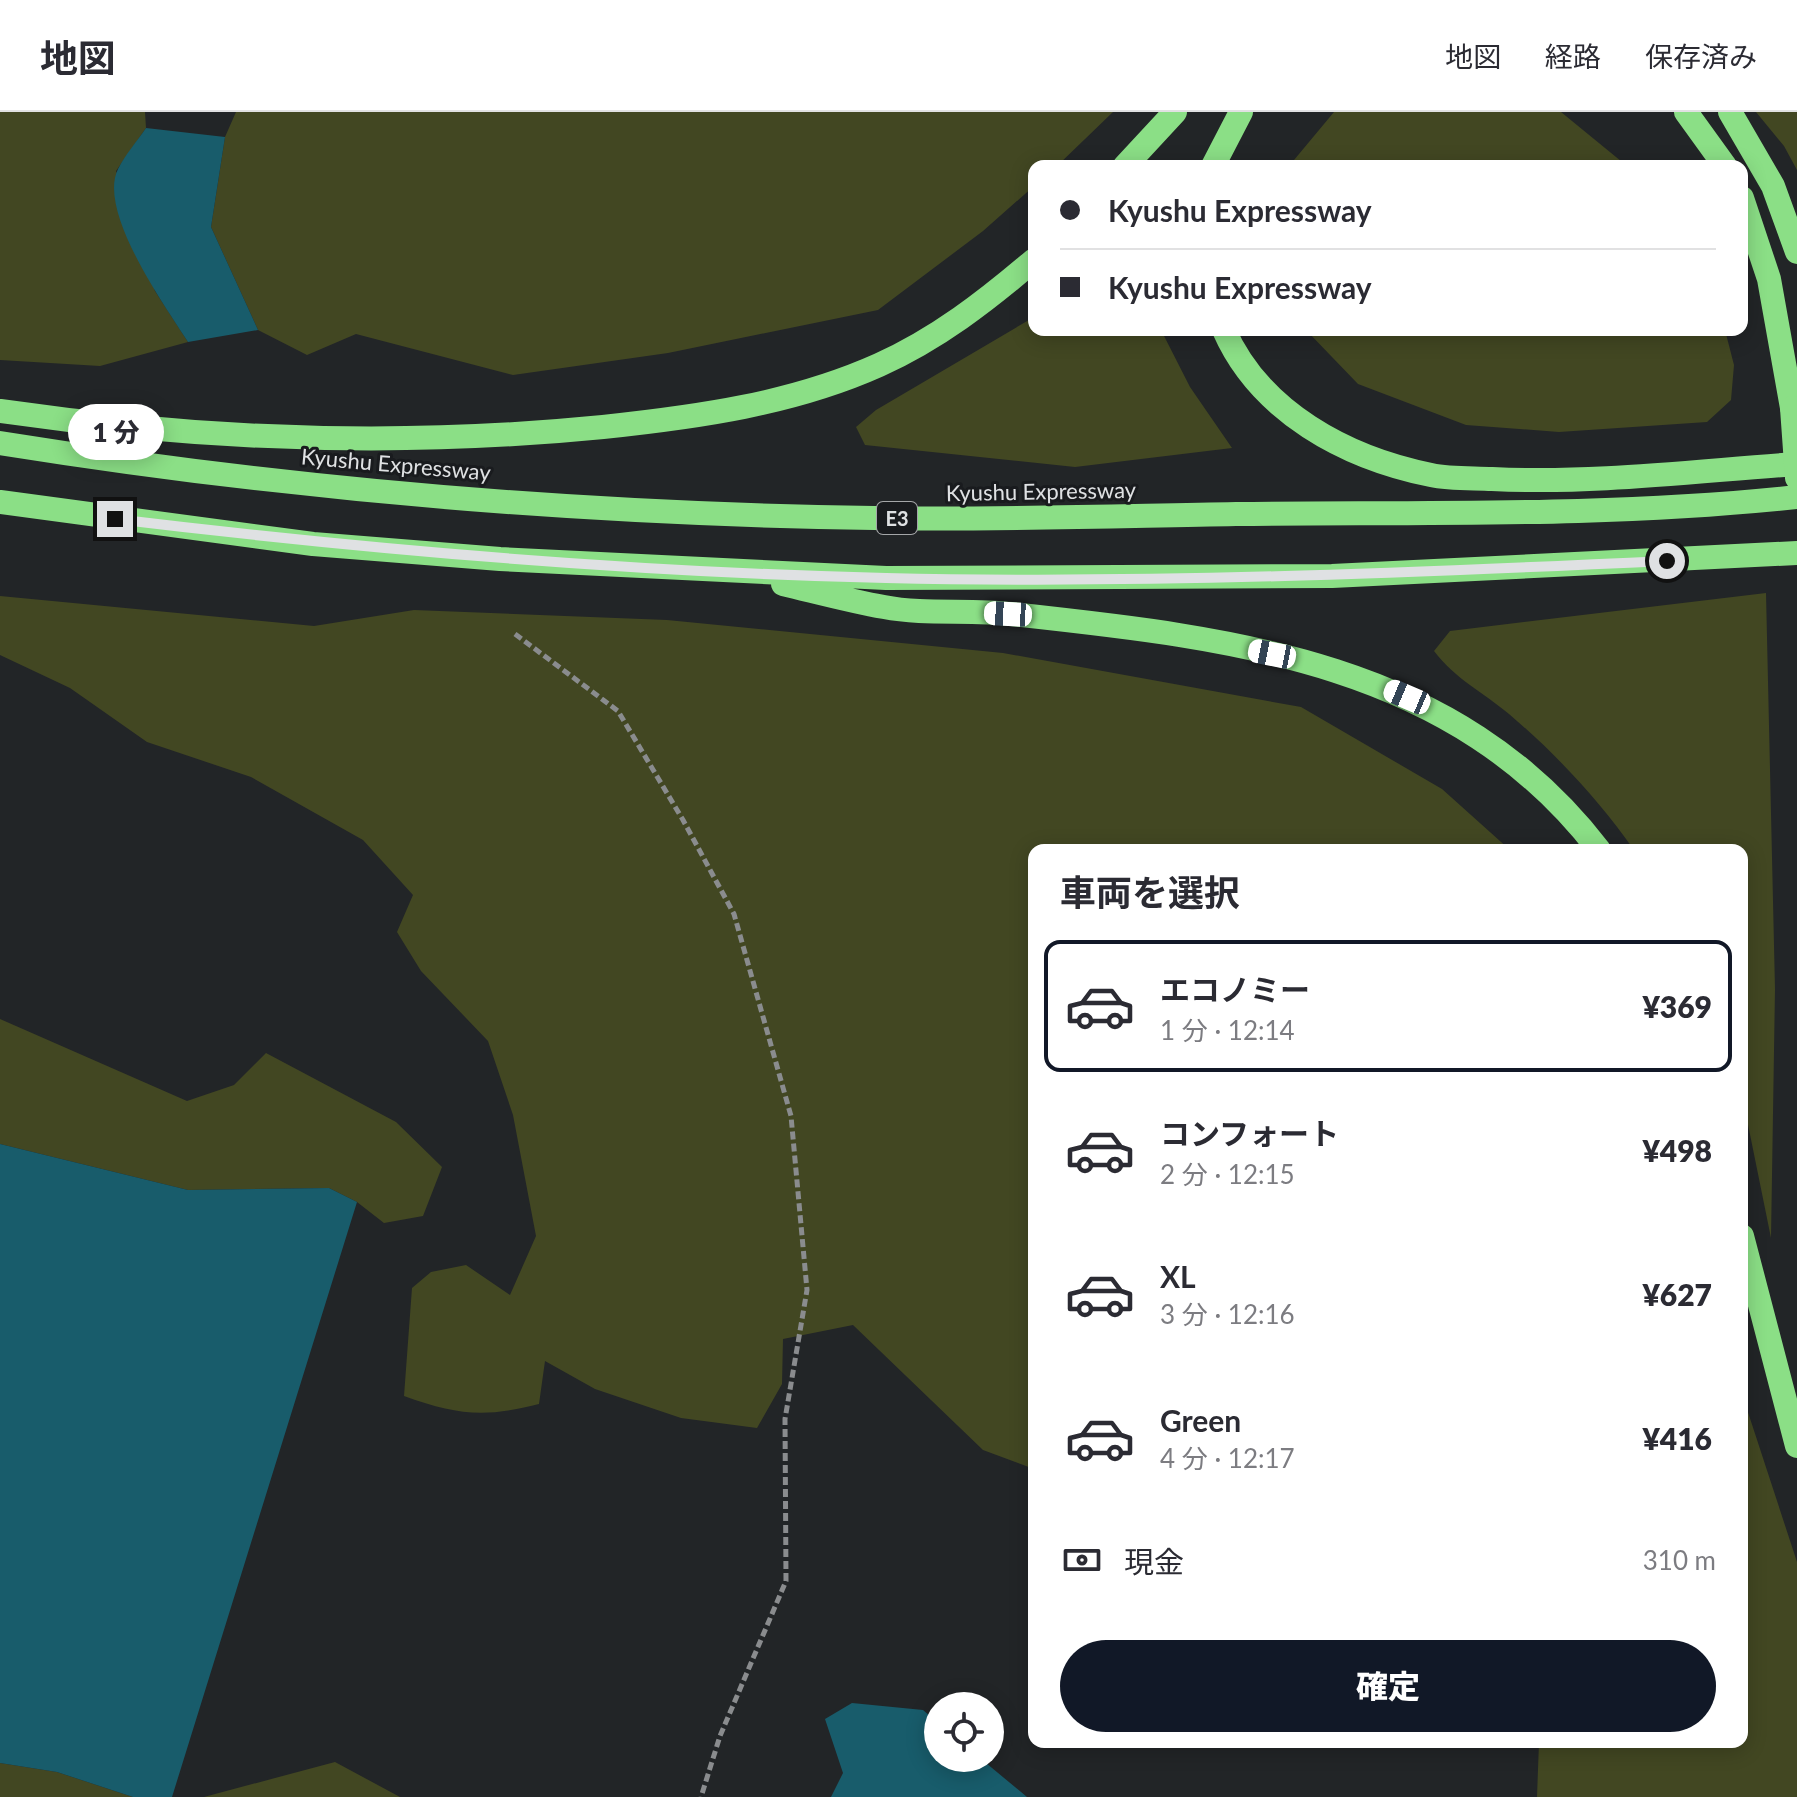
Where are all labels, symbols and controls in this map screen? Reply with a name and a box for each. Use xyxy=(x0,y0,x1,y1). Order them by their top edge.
text: 地図 xyxy=(40,34,116,80)
text: 地図 xyxy=(1445,39,1501,73)
text: 経路 xyxy=(1545,39,1601,73)
text: 保存済み xyxy=(1645,39,1757,73)
text: Kyushu Expressway xyxy=(1108,192,1372,228)
text: Kyushu Expressway xyxy=(1108,269,1372,305)
callout: 1 分 xyxy=(67,403,163,459)
text: 1 分 xyxy=(92,416,140,448)
street label: Kyushu Expressway xyxy=(300,442,493,486)
street label: Kyushu Expressway xyxy=(946,476,1137,506)
route end xyxy=(97,501,133,537)
road number: E3 xyxy=(877,502,917,534)
route start xyxy=(1649,543,1685,579)
car xyxy=(983,601,1033,627)
car xyxy=(1246,638,1298,670)
car xyxy=(1380,677,1434,717)
text: 車両を選択 xyxy=(1060,870,1240,914)
icon: car xyxy=(1064,970,1136,1042)
text: エコノミー xyxy=(1160,971,1310,1007)
text: ¥369 xyxy=(1642,988,1712,1024)
text: 1 分 · 12:14 xyxy=(1160,1014,1295,1046)
icon: car xyxy=(1064,1114,1136,1186)
text: コンフォート xyxy=(1160,1115,1339,1151)
text: ¥498 xyxy=(1642,1132,1712,1168)
text: 2 分 · 12:15 xyxy=(1160,1158,1295,1190)
icon: car xyxy=(1064,1258,1136,1330)
text: XL xyxy=(1160,1258,1196,1294)
text: ¥627 xyxy=(1642,1276,1712,1312)
text: 3 分 · 12:16 xyxy=(1160,1298,1295,1330)
icon: car xyxy=(1064,1402,1136,1474)
text: Green xyxy=(1160,1402,1241,1438)
text: ¥416 xyxy=(1642,1420,1712,1456)
text: 4 分 · 12:17 xyxy=(1160,1442,1295,1474)
icon: cash xyxy=(1060,1538,1104,1582)
text: 現金 xyxy=(1124,1543,1184,1579)
text: 310 m xyxy=(1643,1544,1716,1576)
button: 確定 xyxy=(1060,1640,1716,1732)
map controls xyxy=(924,1692,1004,1772)
button: locate xyxy=(924,1692,1004,1772)

